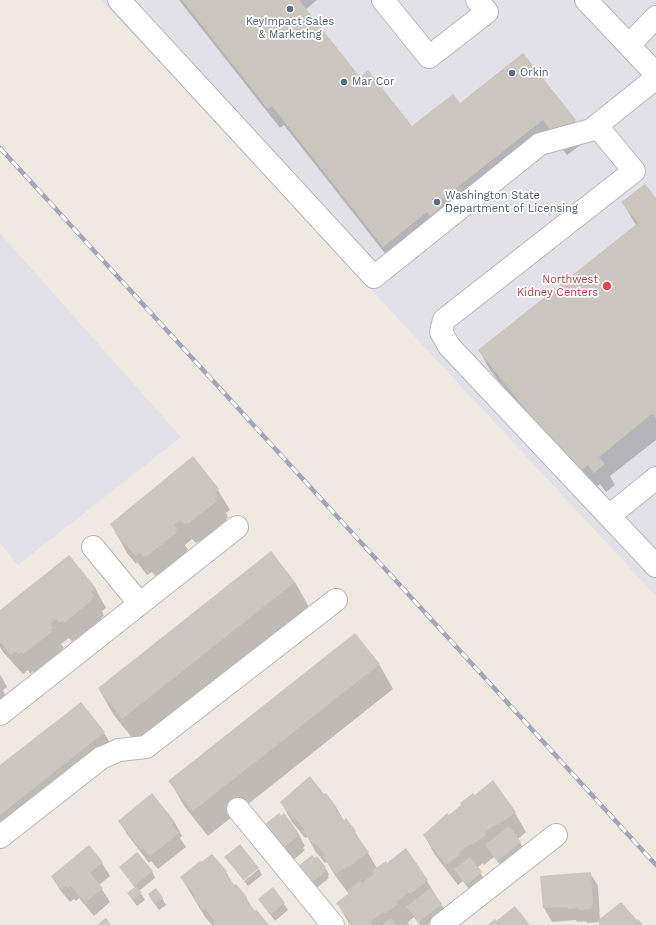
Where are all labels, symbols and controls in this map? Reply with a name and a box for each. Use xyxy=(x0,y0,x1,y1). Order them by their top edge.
marker: KeyImpact Sales & Marketing xyxy=(285,4,295,14)
place label: KeyImpact Sales & Marketing xyxy=(246,15,334,41)
place label: Orkin xyxy=(520,66,549,80)
marker: Orkin xyxy=(507,68,517,78)
place label: Mar Cor xyxy=(352,75,394,89)
marker: Mar Cor xyxy=(339,77,349,87)
place label: Washington State Department of Licensing xyxy=(445,189,578,215)
marker: Washington State Department of Licensing xyxy=(432,197,442,207)
place label: Northwest Kidney Centers xyxy=(517,273,598,299)
marker: Northwest Kidney Centers xyxy=(601,280,613,292)

